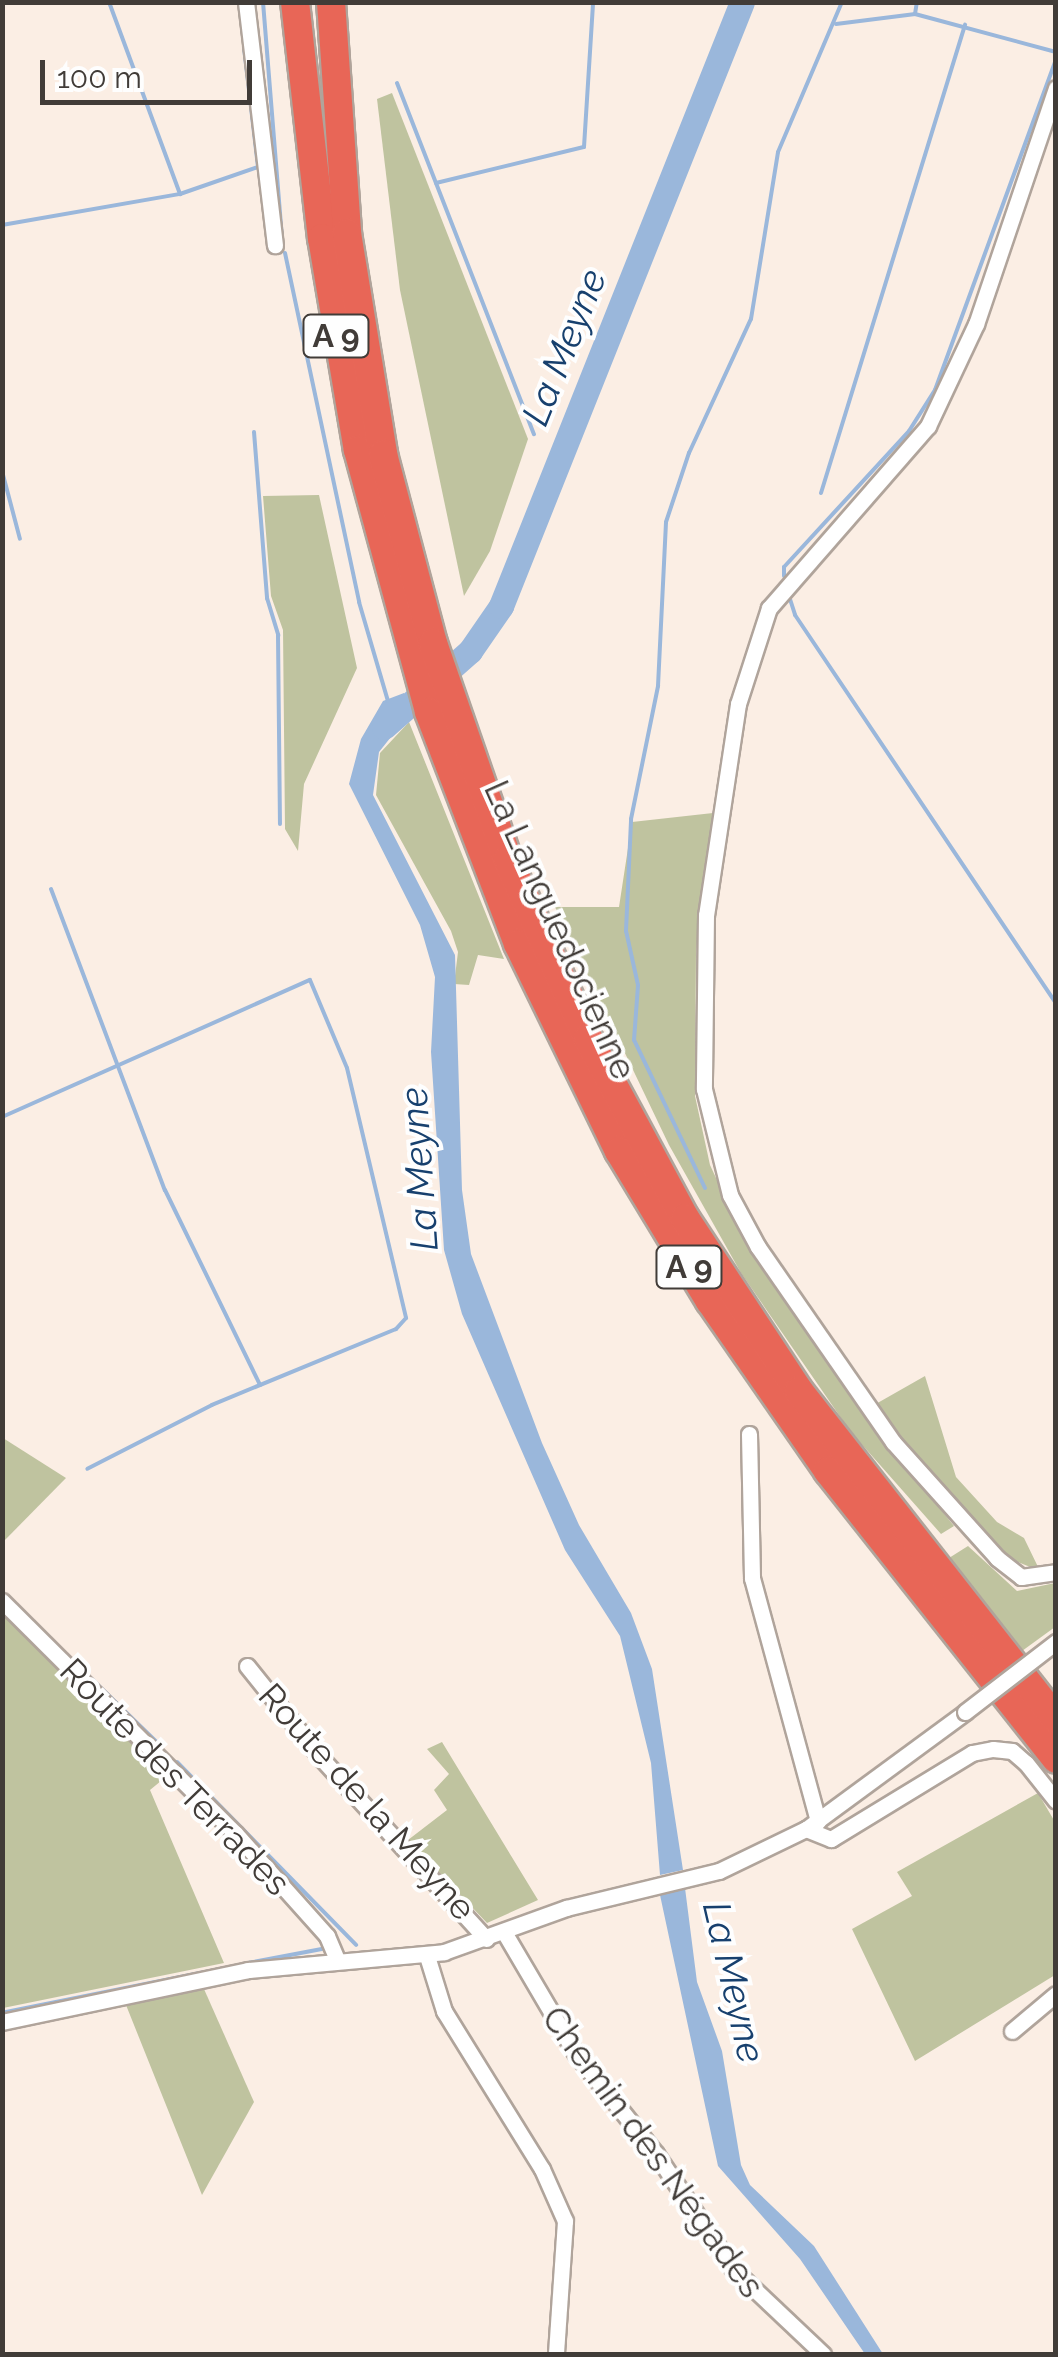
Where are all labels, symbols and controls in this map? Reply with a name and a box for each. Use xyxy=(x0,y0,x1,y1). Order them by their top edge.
scale bar xyxy=(45,40,258,102)
text: 100 m xyxy=(57,60,142,95)
water label: La Meyne xyxy=(512,262,616,432)
road number: A 9 xyxy=(301,309,371,363)
street label: La Languedocienne xyxy=(475,774,645,1086)
water label: La Meyne xyxy=(391,1086,447,1252)
road number: A 9 xyxy=(654,1240,724,1294)
street label: Route des Terrades xyxy=(51,1650,299,1904)
street label: Route de la Meyne xyxy=(250,1675,484,1929)
water label: La Meyne xyxy=(693,1897,775,2067)
street label: Chemin des Négades xyxy=(533,1998,773,2306)

